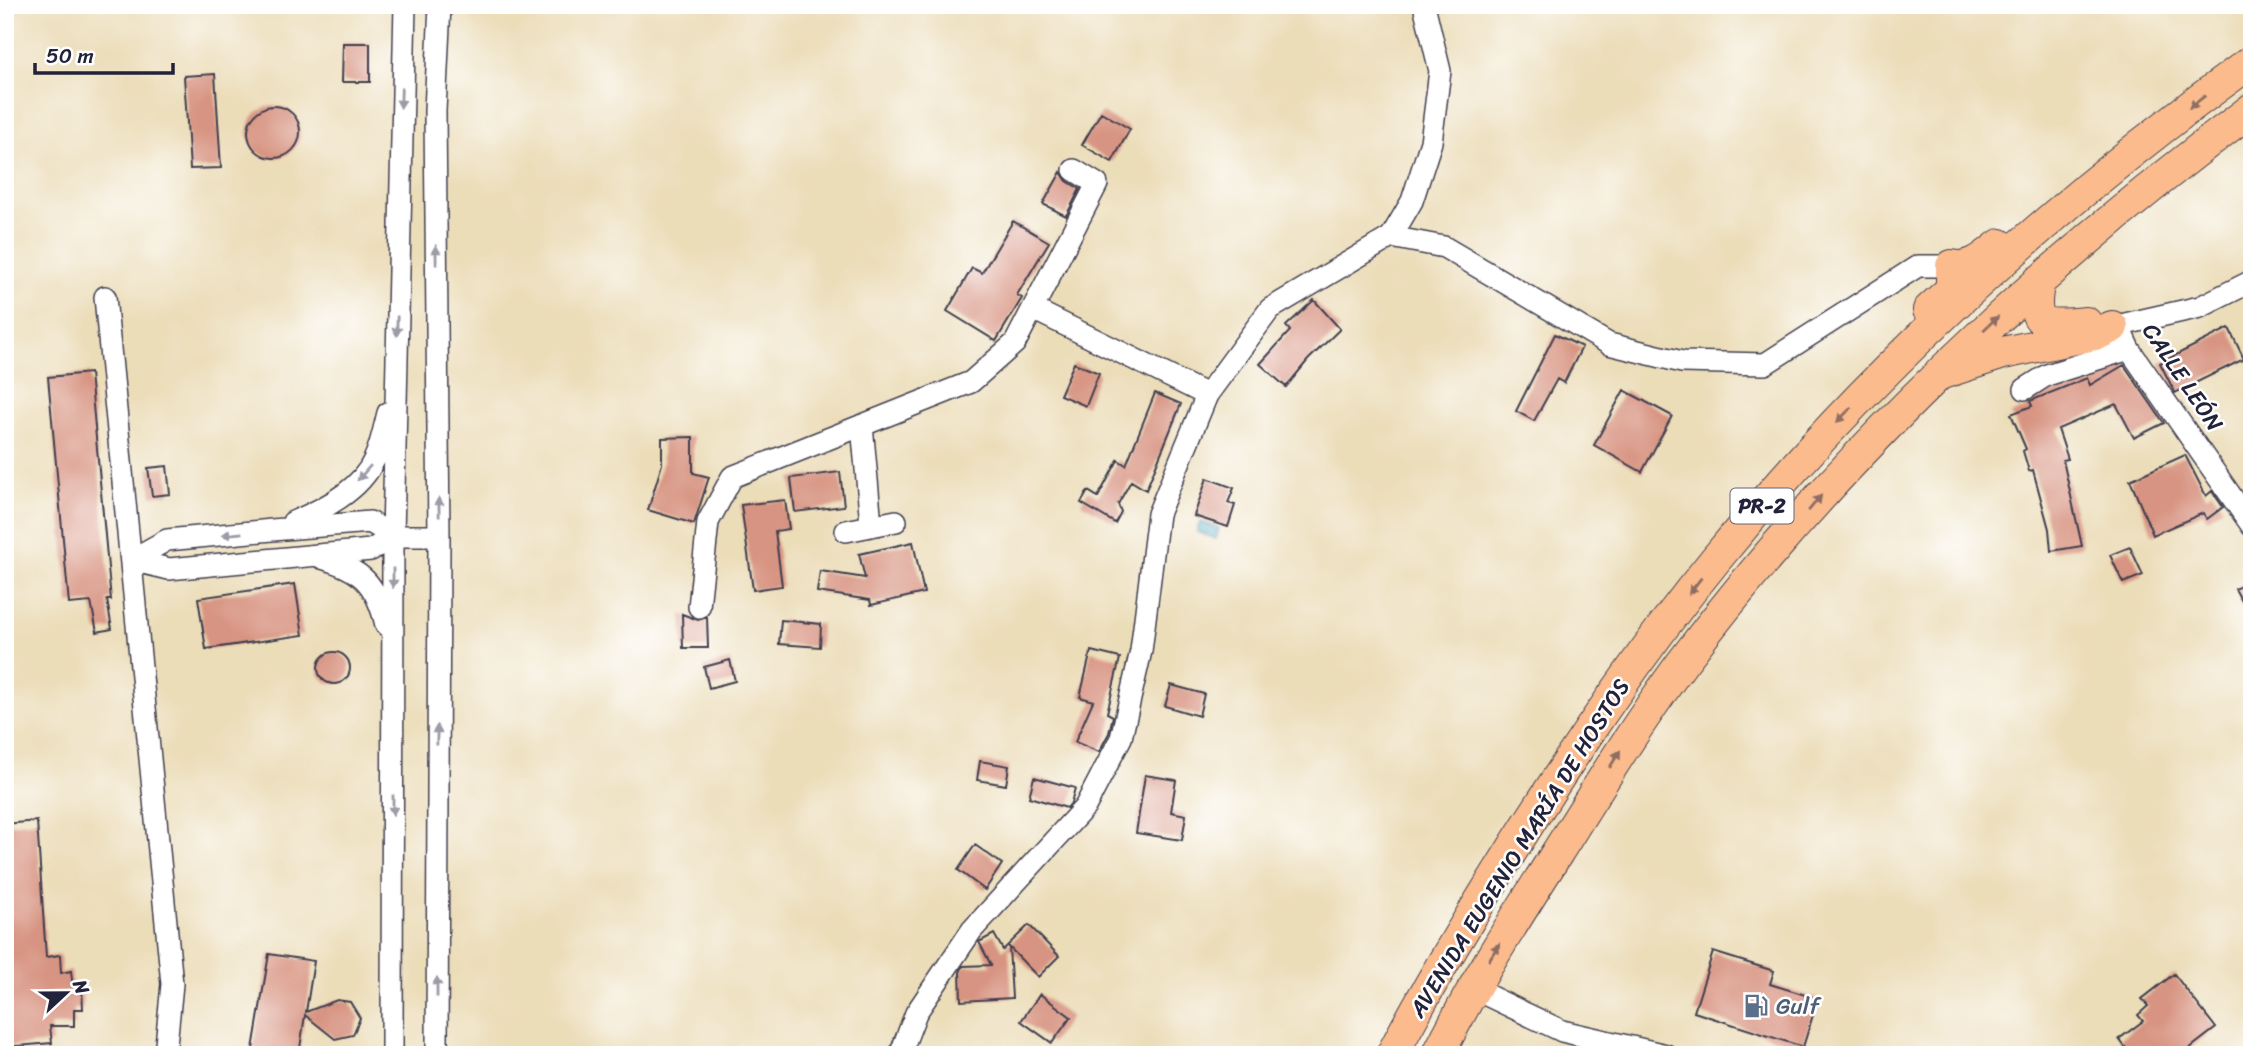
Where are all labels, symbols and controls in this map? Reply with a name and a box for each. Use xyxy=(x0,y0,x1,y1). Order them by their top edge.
scale bar xyxy=(35,32,173,76)
text: 50 m xyxy=(46,37,94,75)
one-way arrow xyxy=(396,88,407,110)
one-way arrow xyxy=(2188,94,2206,108)
one-way arrow xyxy=(430,244,442,266)
street label: CALLE LEÓN xyxy=(2131,314,2234,440)
one-way arrow xyxy=(391,315,402,337)
one-way arrow xyxy=(1982,315,1999,331)
one-way arrow xyxy=(1836,407,1853,424)
one-way arrow xyxy=(357,465,372,482)
road number: PR-2 xyxy=(1730,489,1794,524)
one-way arrow xyxy=(1807,494,1822,511)
one-way arrow xyxy=(433,496,445,518)
one-way arrow xyxy=(220,529,242,540)
one-way arrow xyxy=(387,567,399,589)
one-way arrow xyxy=(1687,577,1702,595)
street label: AVENIDA EUGENIO MARÍA DE HOSTOS xyxy=(1397,671,1641,1027)
one-way arrow xyxy=(431,723,443,745)
one-way arrow xyxy=(1609,750,1622,769)
one-way arrow xyxy=(387,794,399,816)
one-way arrow xyxy=(1488,942,1501,962)
north arrow xyxy=(32,958,102,1028)
text: N xyxy=(63,974,99,1000)
one-way arrow xyxy=(431,975,443,997)
place label: Gulf xyxy=(1776,986,1822,1027)
fuel station icon: Gulf xyxy=(1742,992,1770,1020)

